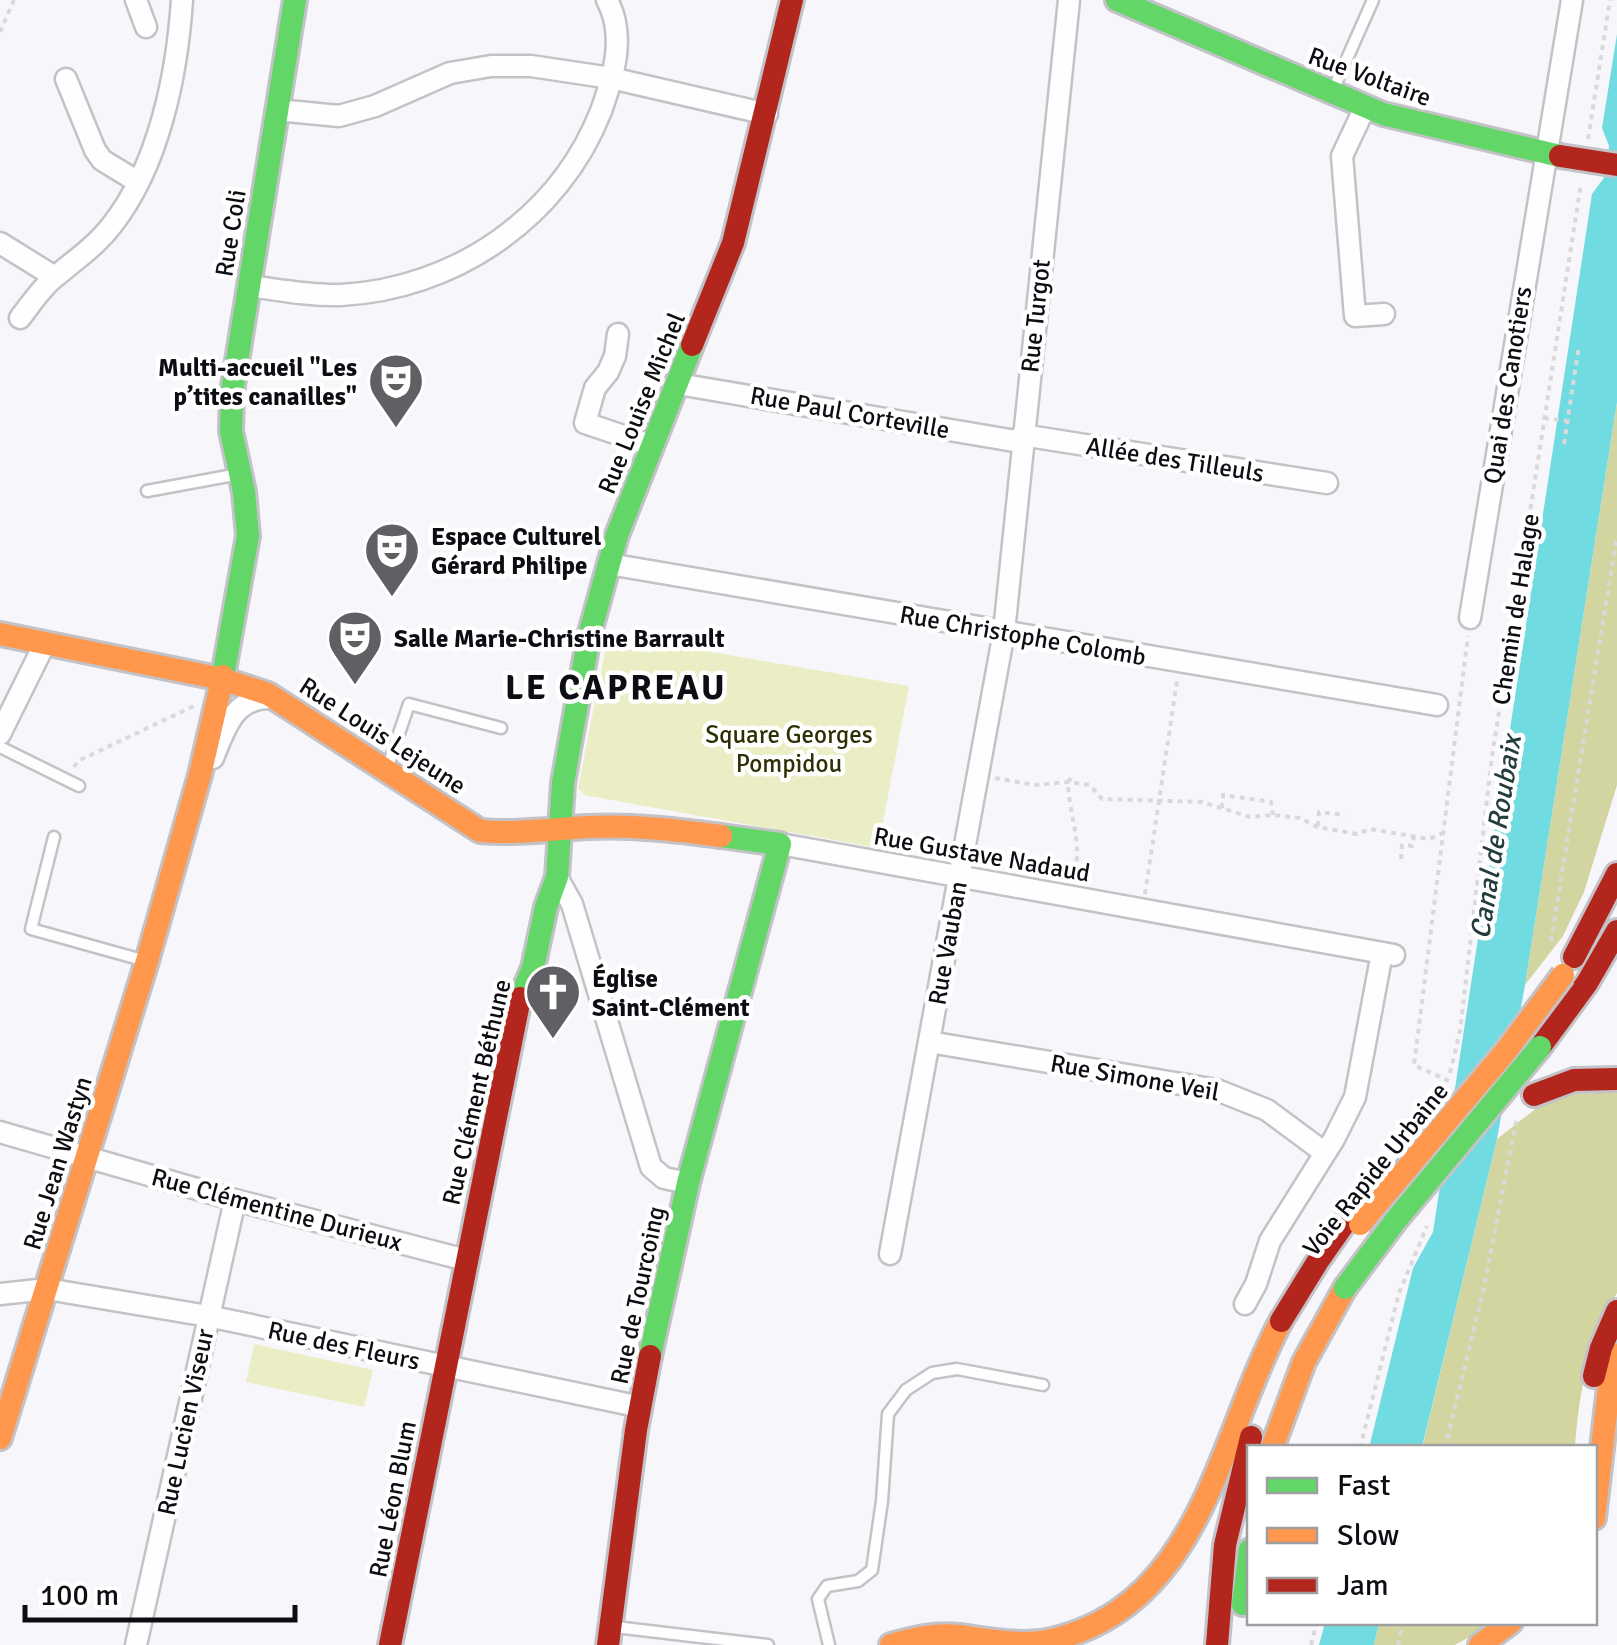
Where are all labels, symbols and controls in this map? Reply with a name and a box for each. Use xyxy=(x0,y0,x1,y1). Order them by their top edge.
street label: Rue Voltaire xyxy=(1304,40,1436,113)
street label: Rue Coli xyxy=(208,187,253,279)
street label: Rue Turgot xyxy=(1014,258,1057,374)
street label: Quai des Canotiers xyxy=(1477,284,1538,486)
street label: Rue Louise Michel xyxy=(591,308,692,498)
theatre icon: Multi-accueil "Les p’tites canailles" xyxy=(366,351,426,430)
place label: Multi-accueil "Les p’tites canailles" xyxy=(158,352,357,412)
street label: Rue Paul Corteville xyxy=(748,380,952,445)
street label: Allée des Tilleuls xyxy=(1084,430,1266,489)
street label: Chemin de Halage xyxy=(1485,511,1546,707)
theatre icon: Espace Culturel Gérard Philipe xyxy=(362,520,422,599)
place label: Espace Culturel Gérard Philipe xyxy=(431,521,602,581)
street label: Rue Christophe Colomb xyxy=(897,599,1149,672)
theatre icon: Salle Marie-Christine Barrault xyxy=(325,608,385,687)
place label: Salle Marie-Christine Barrault xyxy=(394,623,725,654)
district label: LE CAPREAU xyxy=(505,666,727,709)
street label: Rue Louis Lejeune xyxy=(294,670,472,801)
park label: Square Georges Pompidou xyxy=(705,719,873,779)
water label: Canal de Roubaix xyxy=(1463,730,1529,941)
street label: Rue Gustave Nadaud xyxy=(871,820,1093,889)
street label: Rue Vauban xyxy=(921,879,974,1007)
church icon: Église Saint-Clément xyxy=(523,962,583,1041)
place label: Église Saint-Clément xyxy=(592,963,750,1023)
street label: Rue Clément Béthune xyxy=(435,976,518,1208)
street label: Rue Simone Veil xyxy=(1048,1047,1222,1108)
street label: Rue Jean Wastyn xyxy=(16,1073,99,1254)
street label: Voie Rapide Urbaine xyxy=(1296,1076,1455,1262)
street label: Rue Clémentine Durieux xyxy=(148,1161,406,1258)
street label: Rue de Tourcoing xyxy=(603,1203,671,1387)
street label: Rue des Fleurs xyxy=(265,1314,423,1377)
street label: Rue Lucien Viseur xyxy=(151,1325,221,1518)
street label: Rue Léon Blum xyxy=(362,1418,423,1580)
legend xyxy=(1247,1445,1597,1625)
text: Fast xyxy=(1337,1467,1390,1504)
text: Slow xyxy=(1337,1517,1399,1554)
scale bar xyxy=(25,1560,295,1622)
text: Jam xyxy=(1337,1567,1389,1604)
text: 100 m xyxy=(40,1577,119,1614)

